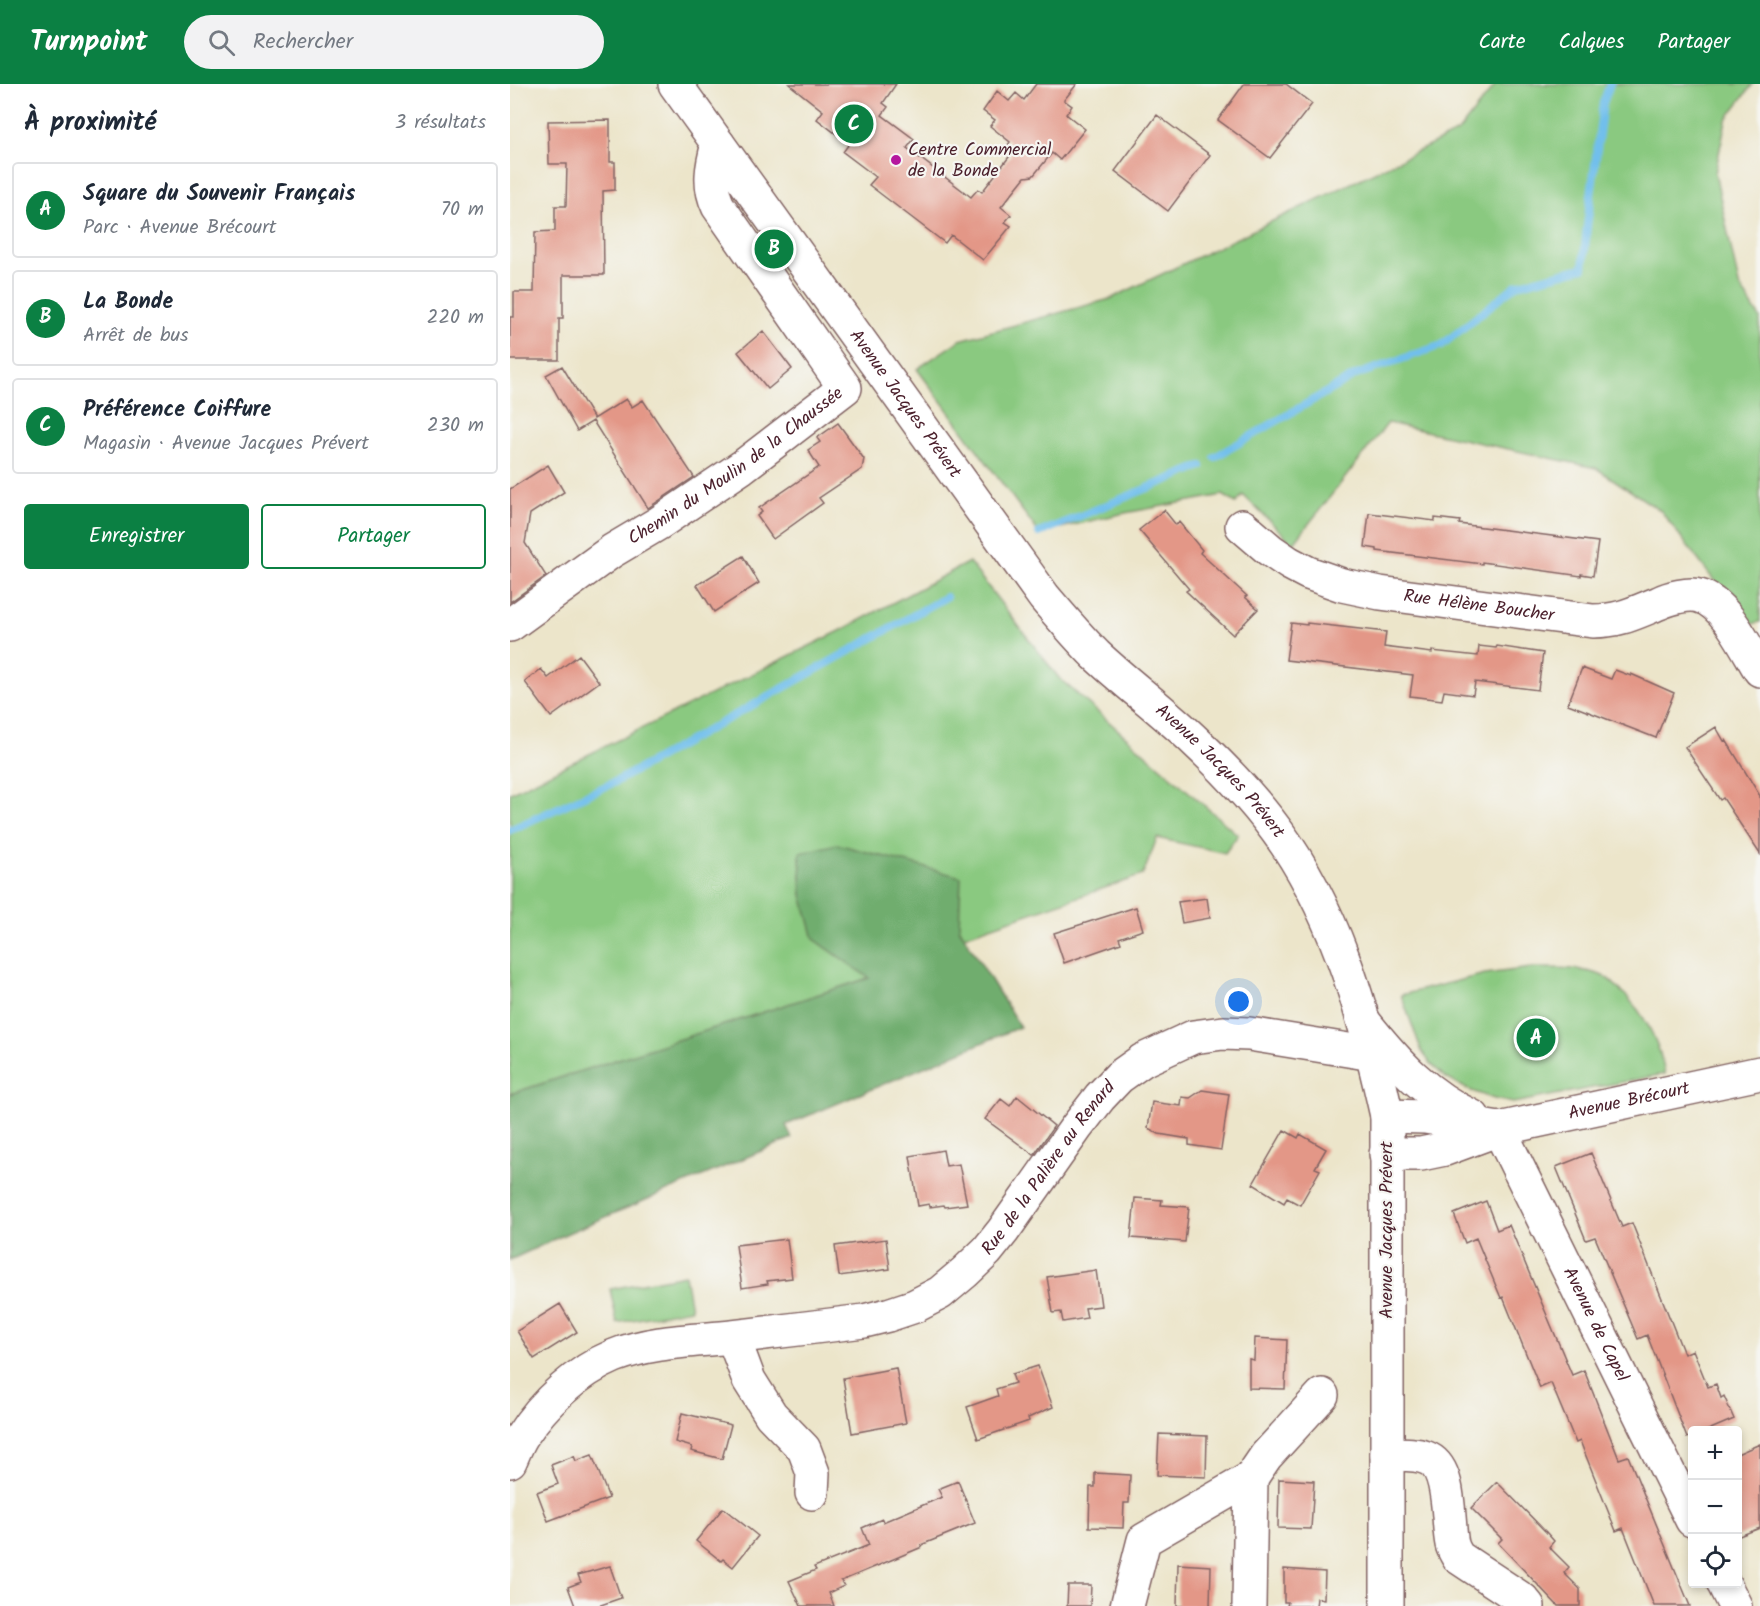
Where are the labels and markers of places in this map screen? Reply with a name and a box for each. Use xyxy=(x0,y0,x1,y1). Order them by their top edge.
pin: C xyxy=(834,102,874,147)
place label: Centre Commercial de la Bonde xyxy=(908,136,1052,186)
marker: Centre Commercial de la Bonde xyxy=(889,153,903,167)
pin: B xyxy=(754,226,794,272)
pin: A xyxy=(1516,1016,1556,1060)

